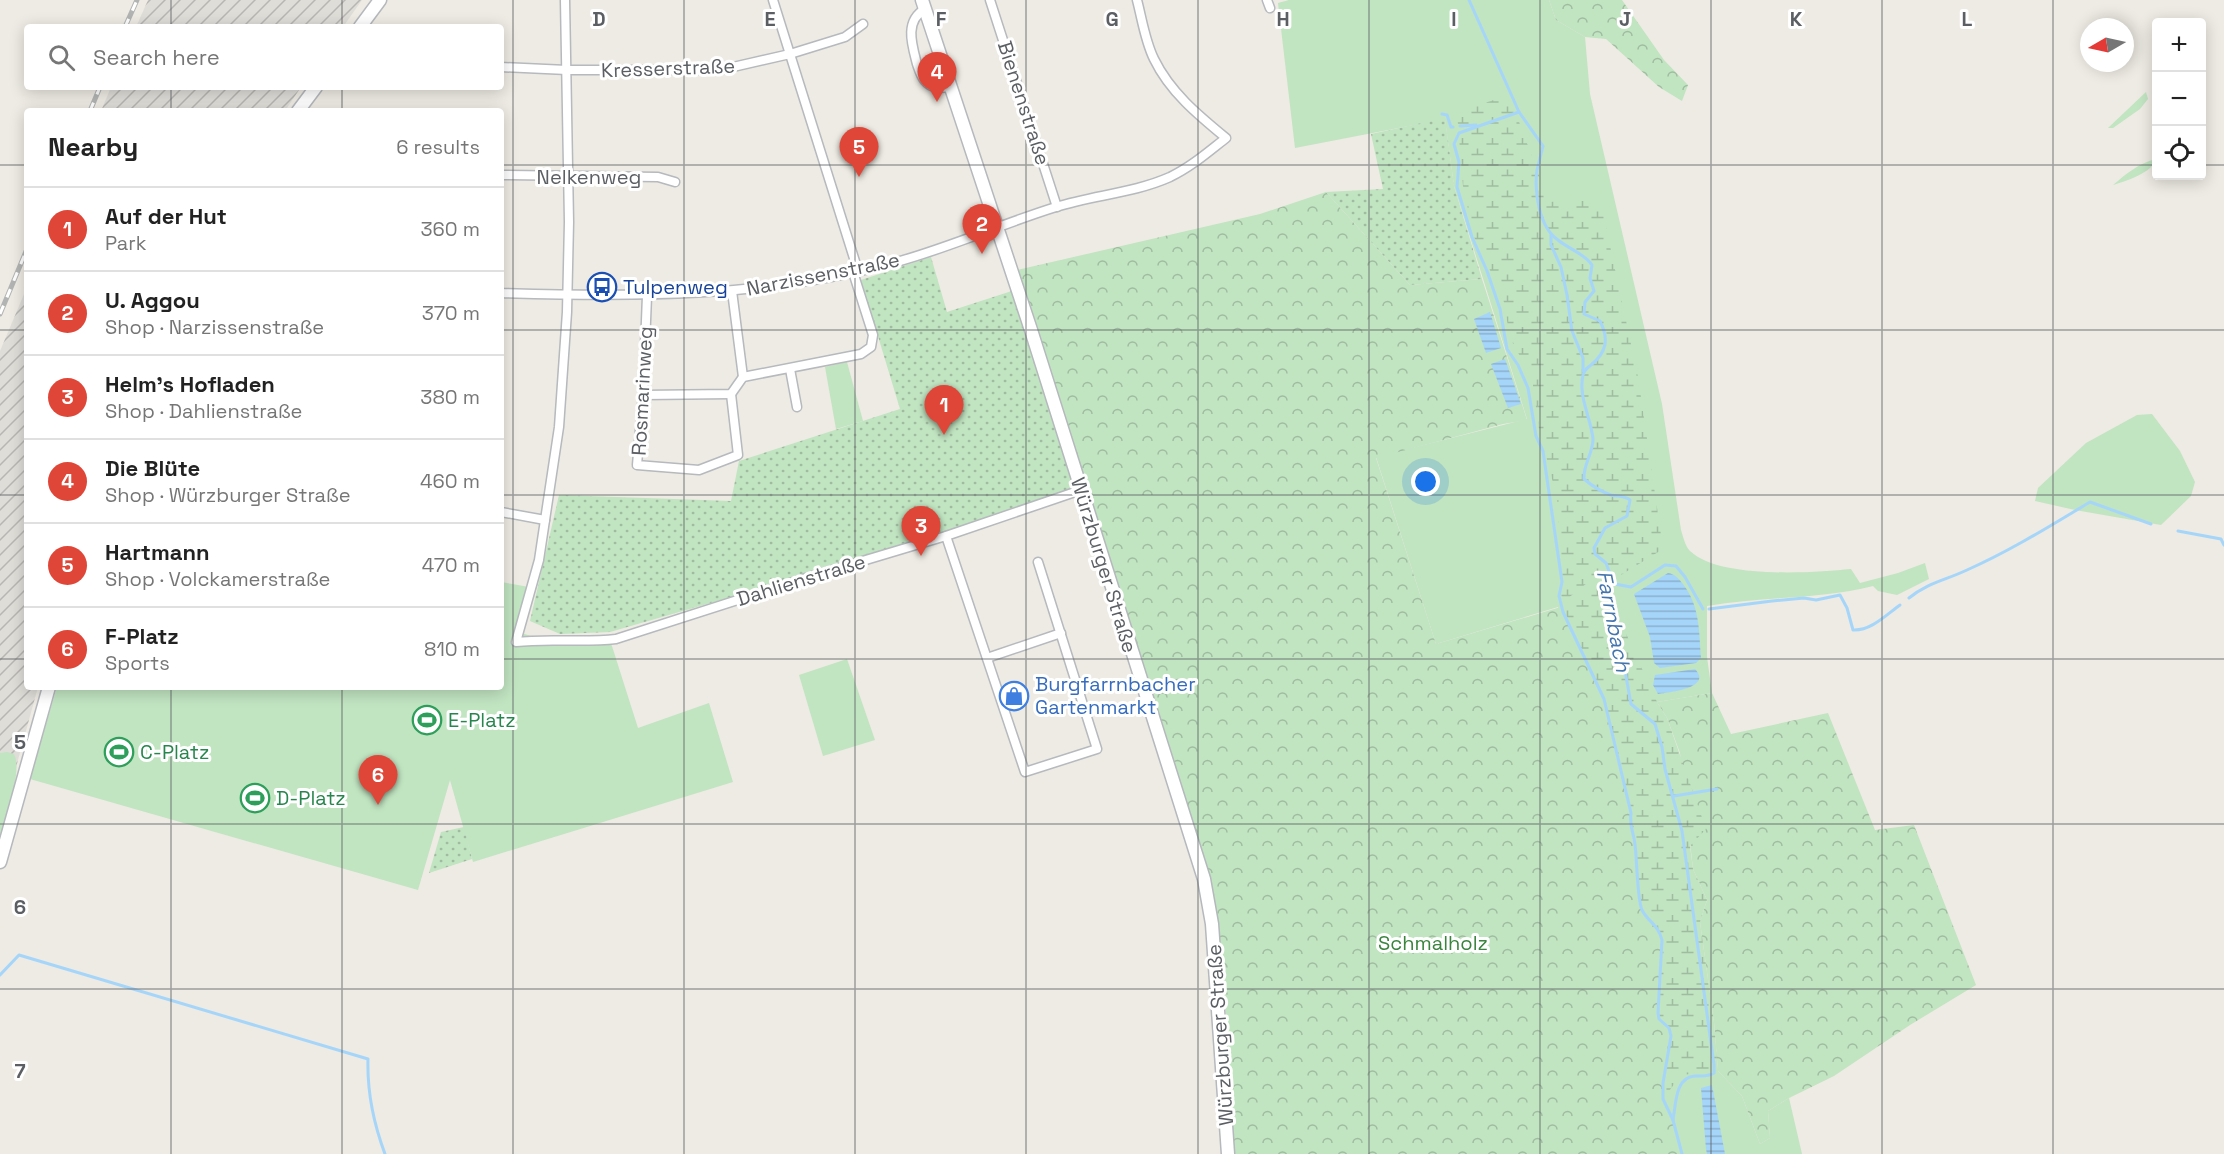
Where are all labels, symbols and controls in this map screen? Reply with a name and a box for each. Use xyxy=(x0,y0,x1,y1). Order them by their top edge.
text: D xyxy=(592,6,606,32)
text: E xyxy=(764,6,776,32)
text: F xyxy=(936,6,947,32)
text: G xyxy=(1105,6,1119,32)
text: H xyxy=(1276,6,1290,32)
text: I xyxy=(1451,6,1457,32)
text: J xyxy=(1619,6,1631,32)
text: K xyxy=(1790,6,1803,32)
text: L xyxy=(1962,6,1973,32)
north arrow xyxy=(2080,18,2134,72)
map controls xyxy=(2152,18,2206,180)
button: + xyxy=(2152,18,2206,72)
search box xyxy=(24,24,504,90)
street label: Bienenstraße xyxy=(992,38,1056,168)
icon: search xyxy=(45,41,78,74)
text: Search here xyxy=(93,43,220,71)
pin: 4 xyxy=(918,52,956,102)
street label: Kresserstraße xyxy=(601,53,735,83)
button: − xyxy=(2152,72,2206,126)
button: locate xyxy=(2152,126,2206,180)
pin: 5 xyxy=(840,128,878,177)
text: Nearby xyxy=(48,130,138,164)
text: 6 results xyxy=(396,134,480,160)
street label: Nelkenweg xyxy=(537,164,641,190)
text: Auf der Hut xyxy=(105,202,227,230)
pin: 2 xyxy=(962,204,1002,254)
text: 1 xyxy=(63,216,72,242)
text: 360 m xyxy=(421,216,480,242)
text: Park xyxy=(105,230,147,256)
street label: Narzissenstraße xyxy=(744,246,902,302)
bus stop icon: Tulpenweg xyxy=(586,271,618,303)
place label: Tulpenweg xyxy=(623,274,728,300)
text: U. Aggou xyxy=(105,286,200,314)
text: 2 xyxy=(62,300,73,326)
text: 370 m xyxy=(422,300,480,326)
text: Shop · Narzissenstraße xyxy=(105,314,324,340)
street label: Rosmarinweg xyxy=(626,326,658,456)
text: Helm's Hofladen xyxy=(105,370,275,398)
text: 3 xyxy=(61,384,74,410)
text: 380 m xyxy=(420,384,480,410)
pin: 1 xyxy=(924,386,964,435)
text: Shop · Dahlienstraße xyxy=(105,398,302,424)
text: Die Blüte xyxy=(105,454,200,482)
your location xyxy=(1411,467,1440,496)
text: 4 xyxy=(61,468,74,494)
text: 460 m xyxy=(420,468,480,494)
street label: Würzburger Straße xyxy=(1065,474,1143,656)
text: Shop · Würzburger Straße xyxy=(105,482,350,508)
pin: 3 xyxy=(902,506,940,556)
text: Hartmann xyxy=(105,538,210,566)
street label: Dahlienstraße xyxy=(733,548,869,612)
text: 5 xyxy=(62,552,74,578)
text: 470 m xyxy=(422,552,480,578)
text: Shop · Volckamerstraße xyxy=(105,566,330,592)
water label: Farrnbach xyxy=(1591,568,1637,675)
text: F-Platz xyxy=(105,622,179,650)
text: 6 xyxy=(61,636,74,662)
text: 810 m xyxy=(424,636,480,662)
text: Sports xyxy=(105,650,170,676)
place label: Burgfarrnbacher Gartenmarkt xyxy=(1035,671,1196,720)
shop icon: Burgfarrnbacher Gartenmarkt xyxy=(998,680,1030,712)
sports icon: E-Platz xyxy=(411,704,443,736)
place label: E-Platz xyxy=(448,707,516,733)
text: 5 xyxy=(14,729,26,755)
sports icon: C-Platz xyxy=(103,736,135,768)
place label: C-Platz xyxy=(140,739,209,765)
pin: 6 xyxy=(358,756,398,805)
sports icon: D-Platz xyxy=(239,782,271,814)
place label: D-Platz xyxy=(276,785,346,811)
text: 6 xyxy=(14,894,26,920)
park label: Schmalholz xyxy=(1378,930,1488,956)
street label: Würzburger Straße xyxy=(1201,943,1239,1127)
text: 7 xyxy=(14,1058,26,1084)

